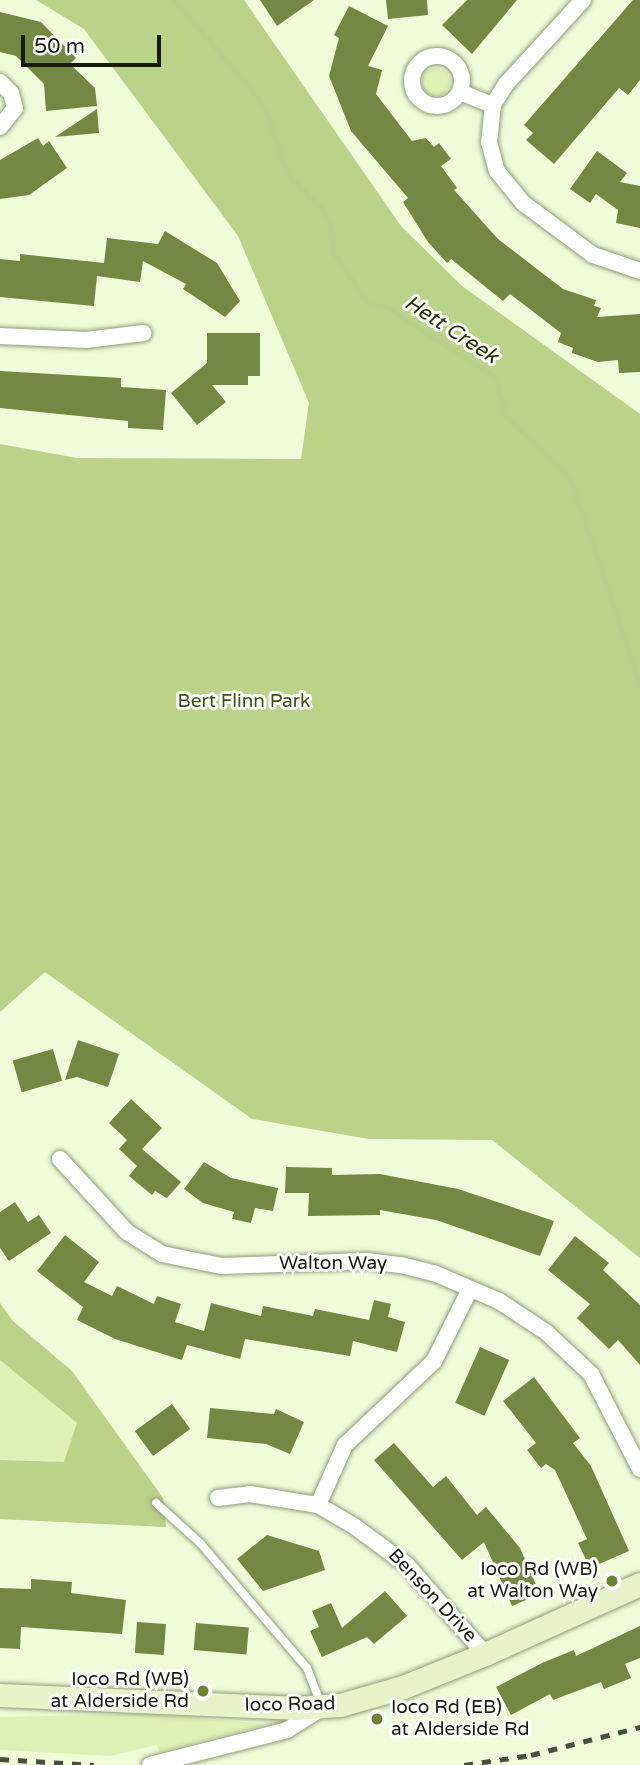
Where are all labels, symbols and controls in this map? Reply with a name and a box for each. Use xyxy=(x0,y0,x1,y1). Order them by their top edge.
scale bar xyxy=(24,21,164,65)
text: 50 m xyxy=(34,34,85,59)
water label: Hett Creek xyxy=(400,290,502,370)
park label: Bert Flinn Park xyxy=(178,691,310,713)
street label: Walton Way xyxy=(279,1253,387,1275)
street label: Benson Drive xyxy=(383,1545,481,1647)
place label: Ioco Rd (WB) at Walton Way xyxy=(467,1559,598,1603)
marker: Ioco Rd (WB) at Walton Way xyxy=(604,1573,620,1589)
place label: Ioco Rd (WB) at Alderside Rd xyxy=(50,1669,189,1713)
marker: Ioco Rd (WB) at Alderside Rd xyxy=(195,1683,211,1699)
street label: Ioco Road xyxy=(244,1693,336,1717)
place label: Ioco Rd (EB) at Alderside Rd xyxy=(391,1697,530,1741)
marker: Ioco Rd (EB) at Alderside Rd xyxy=(369,1711,385,1727)

